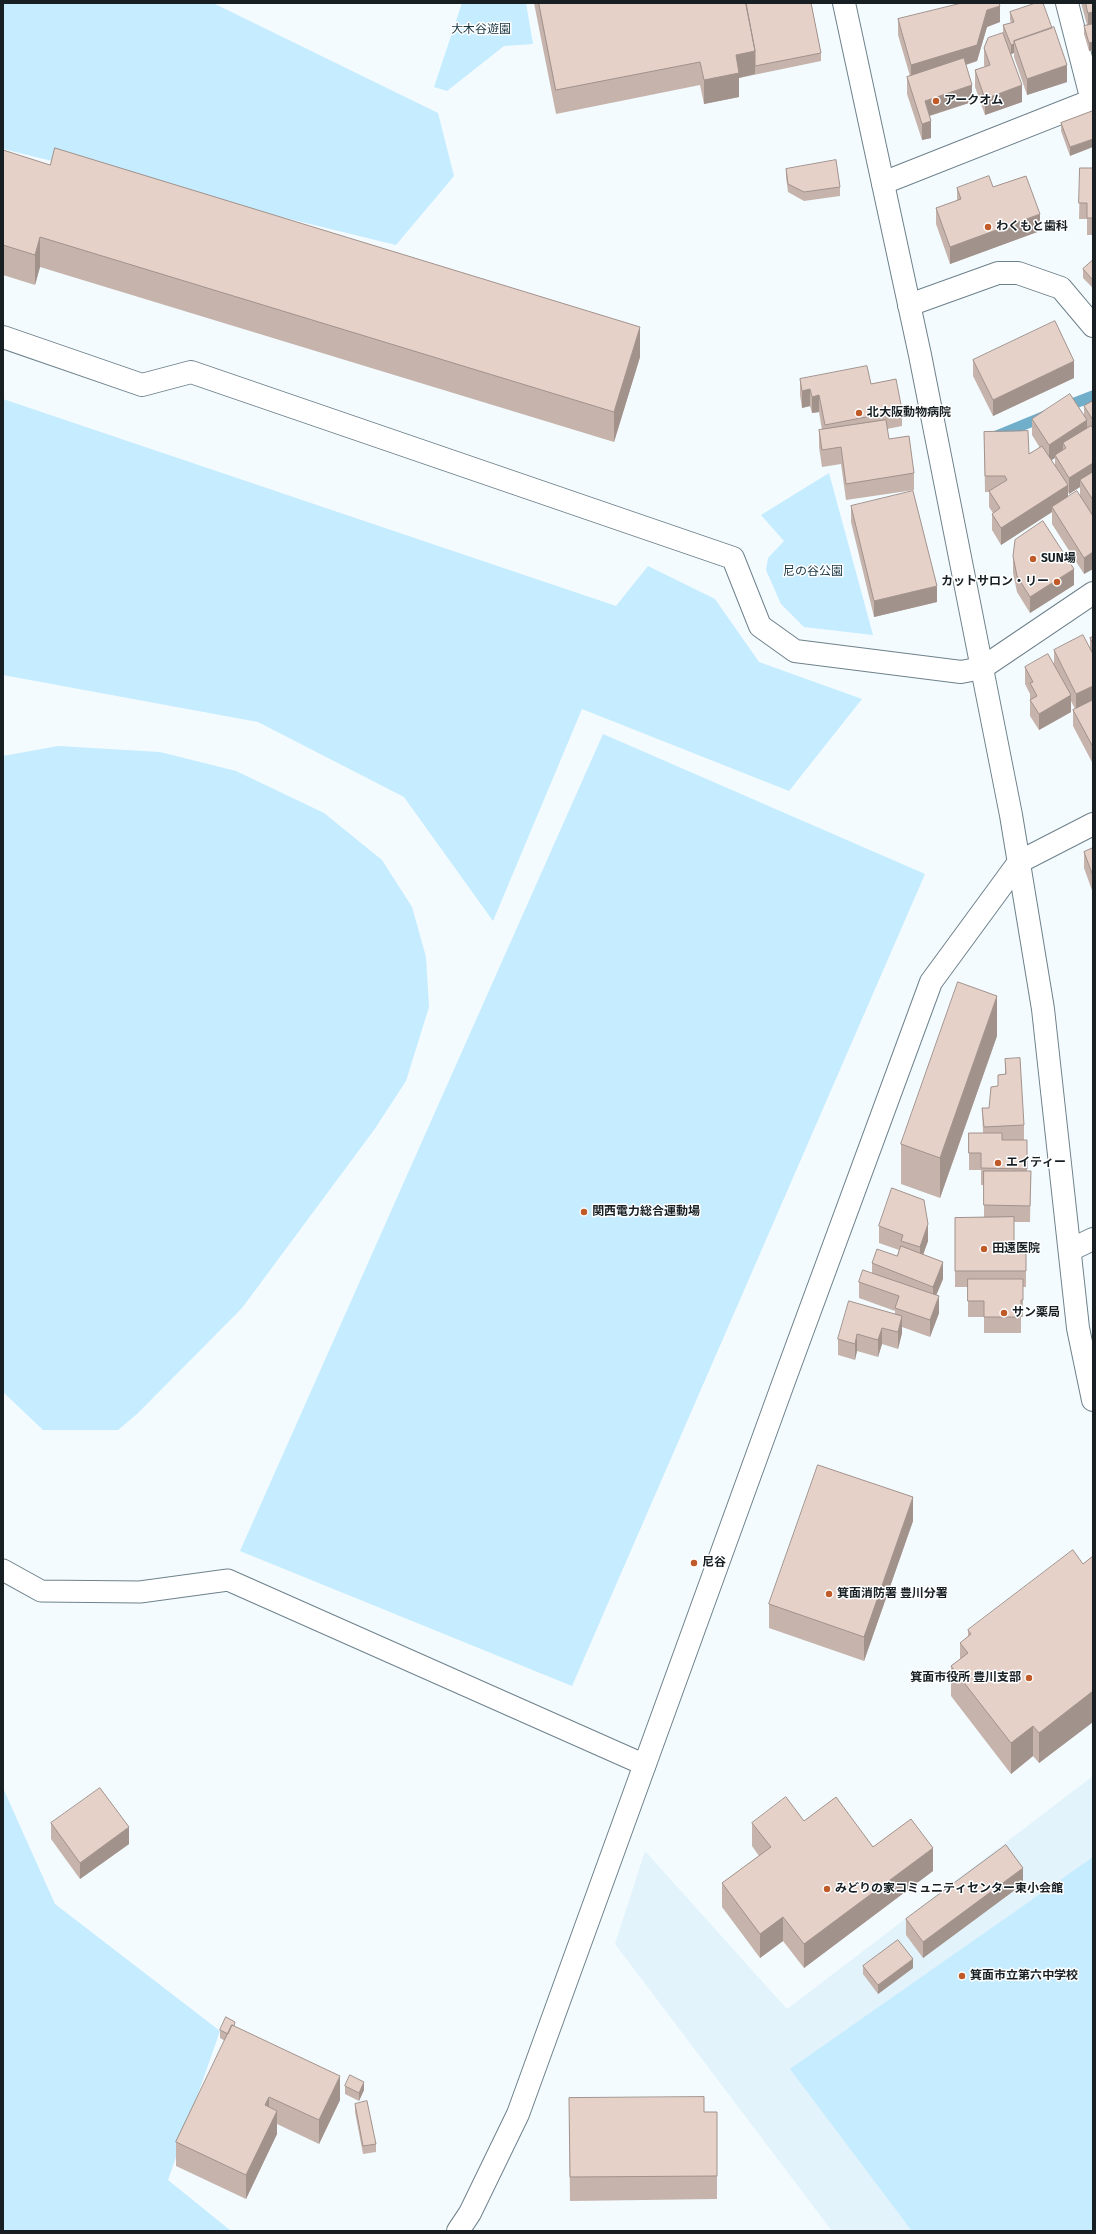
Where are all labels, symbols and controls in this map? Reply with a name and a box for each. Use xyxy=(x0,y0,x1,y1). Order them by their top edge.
park label: 大木谷遊園 xyxy=(451,23,511,37)
place label: アークオム xyxy=(944,94,1003,108)
marker: アークオム xyxy=(931,96,941,106)
place label: わくもと歯科 xyxy=(996,220,1068,234)
marker: わくもと歯科 xyxy=(983,222,993,232)
place label: 北大阪動物病院 xyxy=(867,406,951,420)
marker: 北大阪動物病院 xyxy=(854,408,864,418)
place label: SUN場 xyxy=(1041,552,1076,566)
marker: SUN場 xyxy=(1028,554,1038,564)
park label: 尼の谷公園 xyxy=(783,565,843,579)
place label: カットサロン・リー xyxy=(941,575,1049,589)
marker: カットサロン・リー xyxy=(1052,577,1062,587)
place label: エイティー xyxy=(1006,1156,1066,1170)
marker: エイティー xyxy=(993,1158,1003,1168)
place label: 関西電力総合運動場 xyxy=(592,1205,700,1219)
marker: 関西電力総合運動場 xyxy=(579,1207,589,1217)
place label: 田遠医院 xyxy=(992,1242,1040,1256)
marker: 田遠医院 xyxy=(979,1244,989,1254)
place label: サン薬局 xyxy=(1012,1306,1060,1320)
marker: サン薬局 xyxy=(999,1308,1009,1318)
place label: 尼谷 xyxy=(702,1556,726,1570)
marker: 尼谷 xyxy=(689,1558,699,1568)
place label: 箕面消防署 豊川分署 xyxy=(837,1587,948,1601)
marker: 箕面消防署 豊川分署 xyxy=(824,1589,834,1599)
place label: 箕面市役所 豊川支部 xyxy=(910,1671,1021,1685)
marker: 箕面市役所 豊川支部 xyxy=(1024,1673,1034,1683)
place label: みどりの家コミュニティセンター東小会館 xyxy=(835,1882,1063,1896)
marker: みどりの家コミュニティセンター東小会館 xyxy=(822,1884,832,1894)
place label: 箕面市立第六中学校 xyxy=(970,1969,1078,1983)
marker: 箕面市立第六中学校 xyxy=(957,1971,967,1981)

